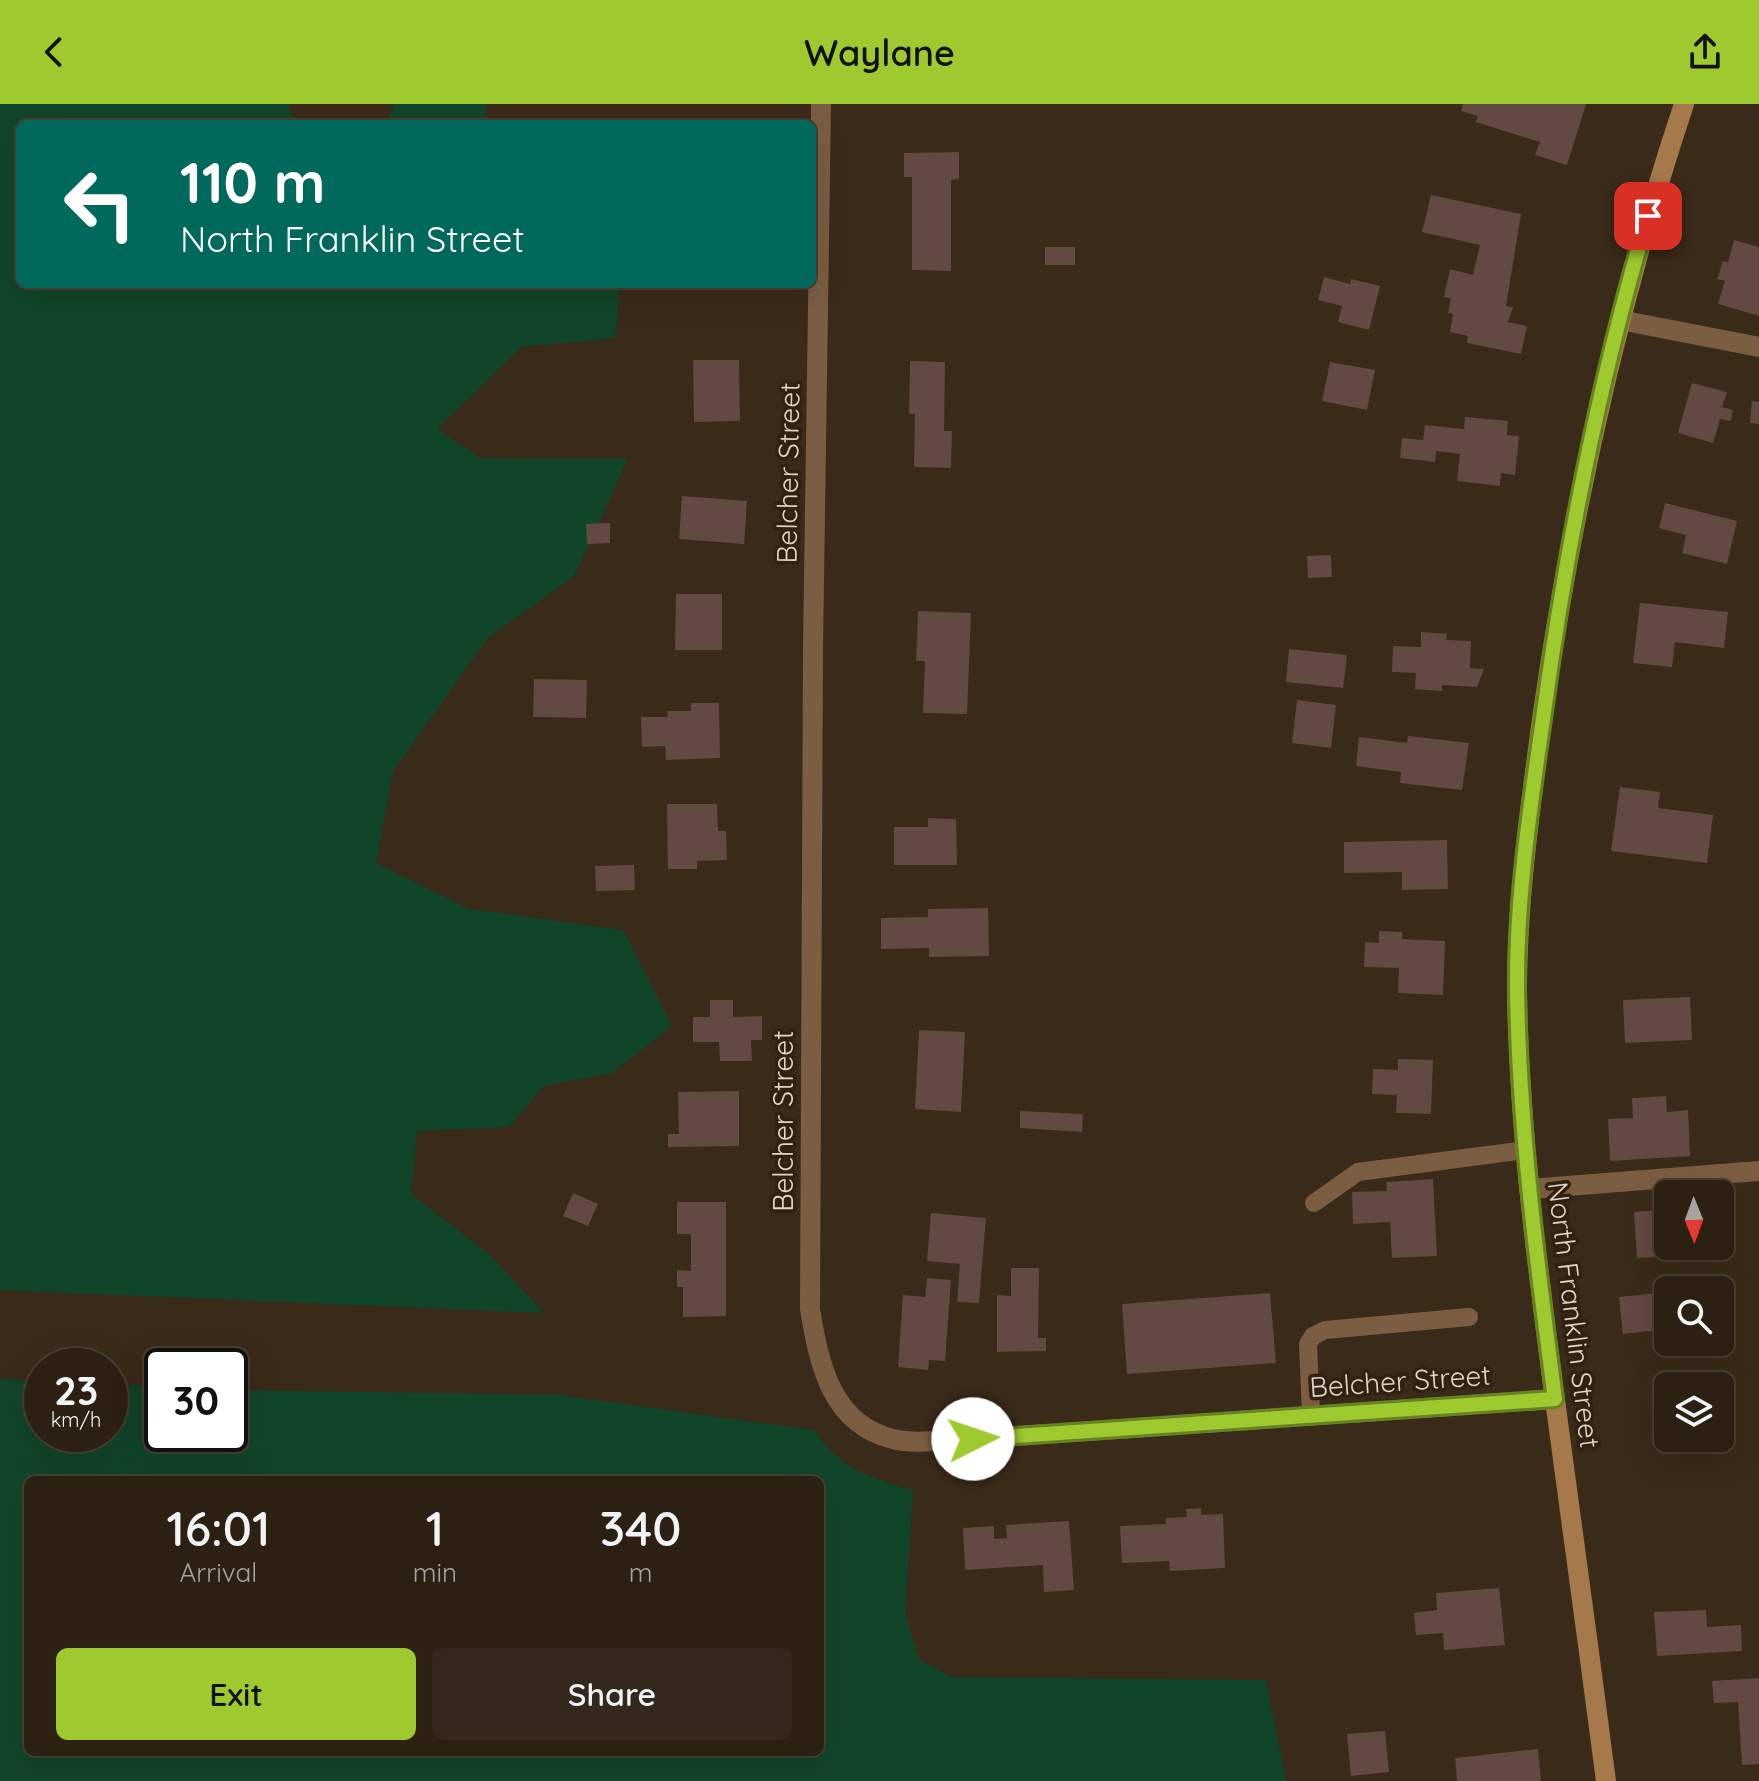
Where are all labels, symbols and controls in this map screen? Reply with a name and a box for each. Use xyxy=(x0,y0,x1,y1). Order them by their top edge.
icon: back xyxy=(32,30,76,74)
text: Waylane xyxy=(804,30,955,75)
icon: share xyxy=(1683,30,1727,74)
text: 110 m xyxy=(180,147,325,217)
icon: left xyxy=(48,152,152,256)
pin xyxy=(1614,182,1682,250)
icon: arrive xyxy=(1626,194,1670,238)
text: North Franklin Street xyxy=(180,216,524,261)
street label: Belcher Street xyxy=(768,382,807,564)
street label: Belcher Street xyxy=(765,1030,800,1212)
street label: North Franklin Street xyxy=(1541,1180,1608,1450)
north arrow xyxy=(1654,1180,1734,1260)
map controls xyxy=(1654,1180,1734,1452)
button: search xyxy=(1654,1276,1734,1356)
speed limit sign: 30 xyxy=(144,1348,248,1452)
street label: Belcher Street xyxy=(1308,1357,1492,1404)
text: 23 xyxy=(54,1365,98,1415)
button: layers xyxy=(1654,1372,1734,1452)
position arrow xyxy=(931,1397,1015,1481)
text: km/h xyxy=(51,1407,101,1432)
text: 16:01 xyxy=(166,1498,270,1558)
text: 1 xyxy=(426,1498,444,1558)
text: 340 xyxy=(600,1498,682,1558)
text: Arrival xyxy=(179,1556,257,1589)
text: min xyxy=(413,1556,457,1589)
text: m xyxy=(629,1556,652,1589)
button: Exit xyxy=(56,1648,416,1740)
button: Share xyxy=(432,1648,792,1740)

